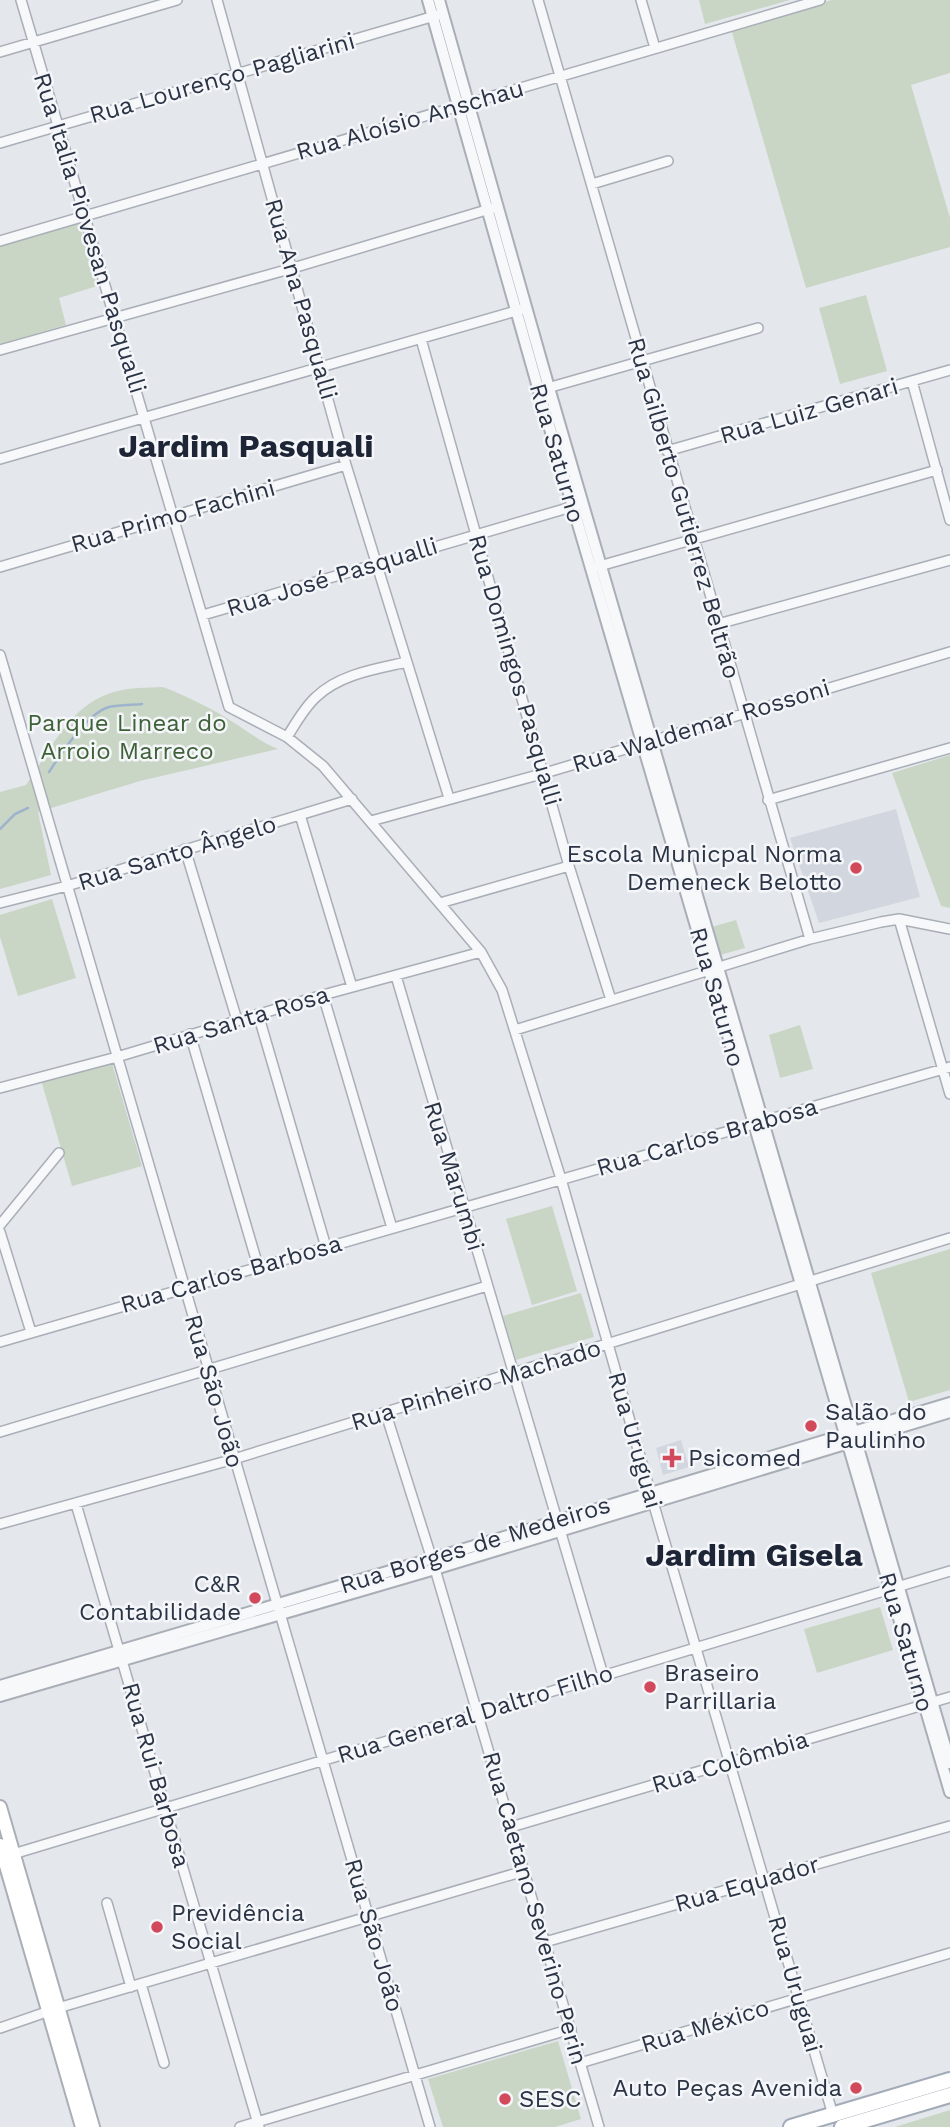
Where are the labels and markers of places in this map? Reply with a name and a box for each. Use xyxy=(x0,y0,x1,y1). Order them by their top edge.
place label: Escola Municpal Norma Demeneck Belotto xyxy=(566,840,842,896)
marker: Escola Municpal Norma Demeneck Belotto xyxy=(848,860,864,876)
place label: Salão do Paulinho xyxy=(825,1398,927,1454)
marker: Salão do Paulinho xyxy=(803,1418,819,1434)
place label: Psicomed xyxy=(688,1444,801,1472)
marker: Psicomed xyxy=(662,1448,682,1468)
place label: C&R Contabilidade xyxy=(79,1570,241,1626)
marker: C&R Contabilidade xyxy=(247,1590,263,1606)
place label: Braseiro Parrillaria xyxy=(664,1659,776,1715)
marker: Braseiro Parrillaria xyxy=(642,1679,658,1695)
place label: Previdência Social xyxy=(171,1899,305,1955)
marker: Previdência Social xyxy=(149,1919,165,1935)
place label: Auto Peças Avenida xyxy=(613,2074,842,2102)
marker: Auto Peças Avenida xyxy=(848,2080,864,2096)
place label: SESC xyxy=(519,2085,582,2113)
marker: SESC xyxy=(497,2091,513,2107)

